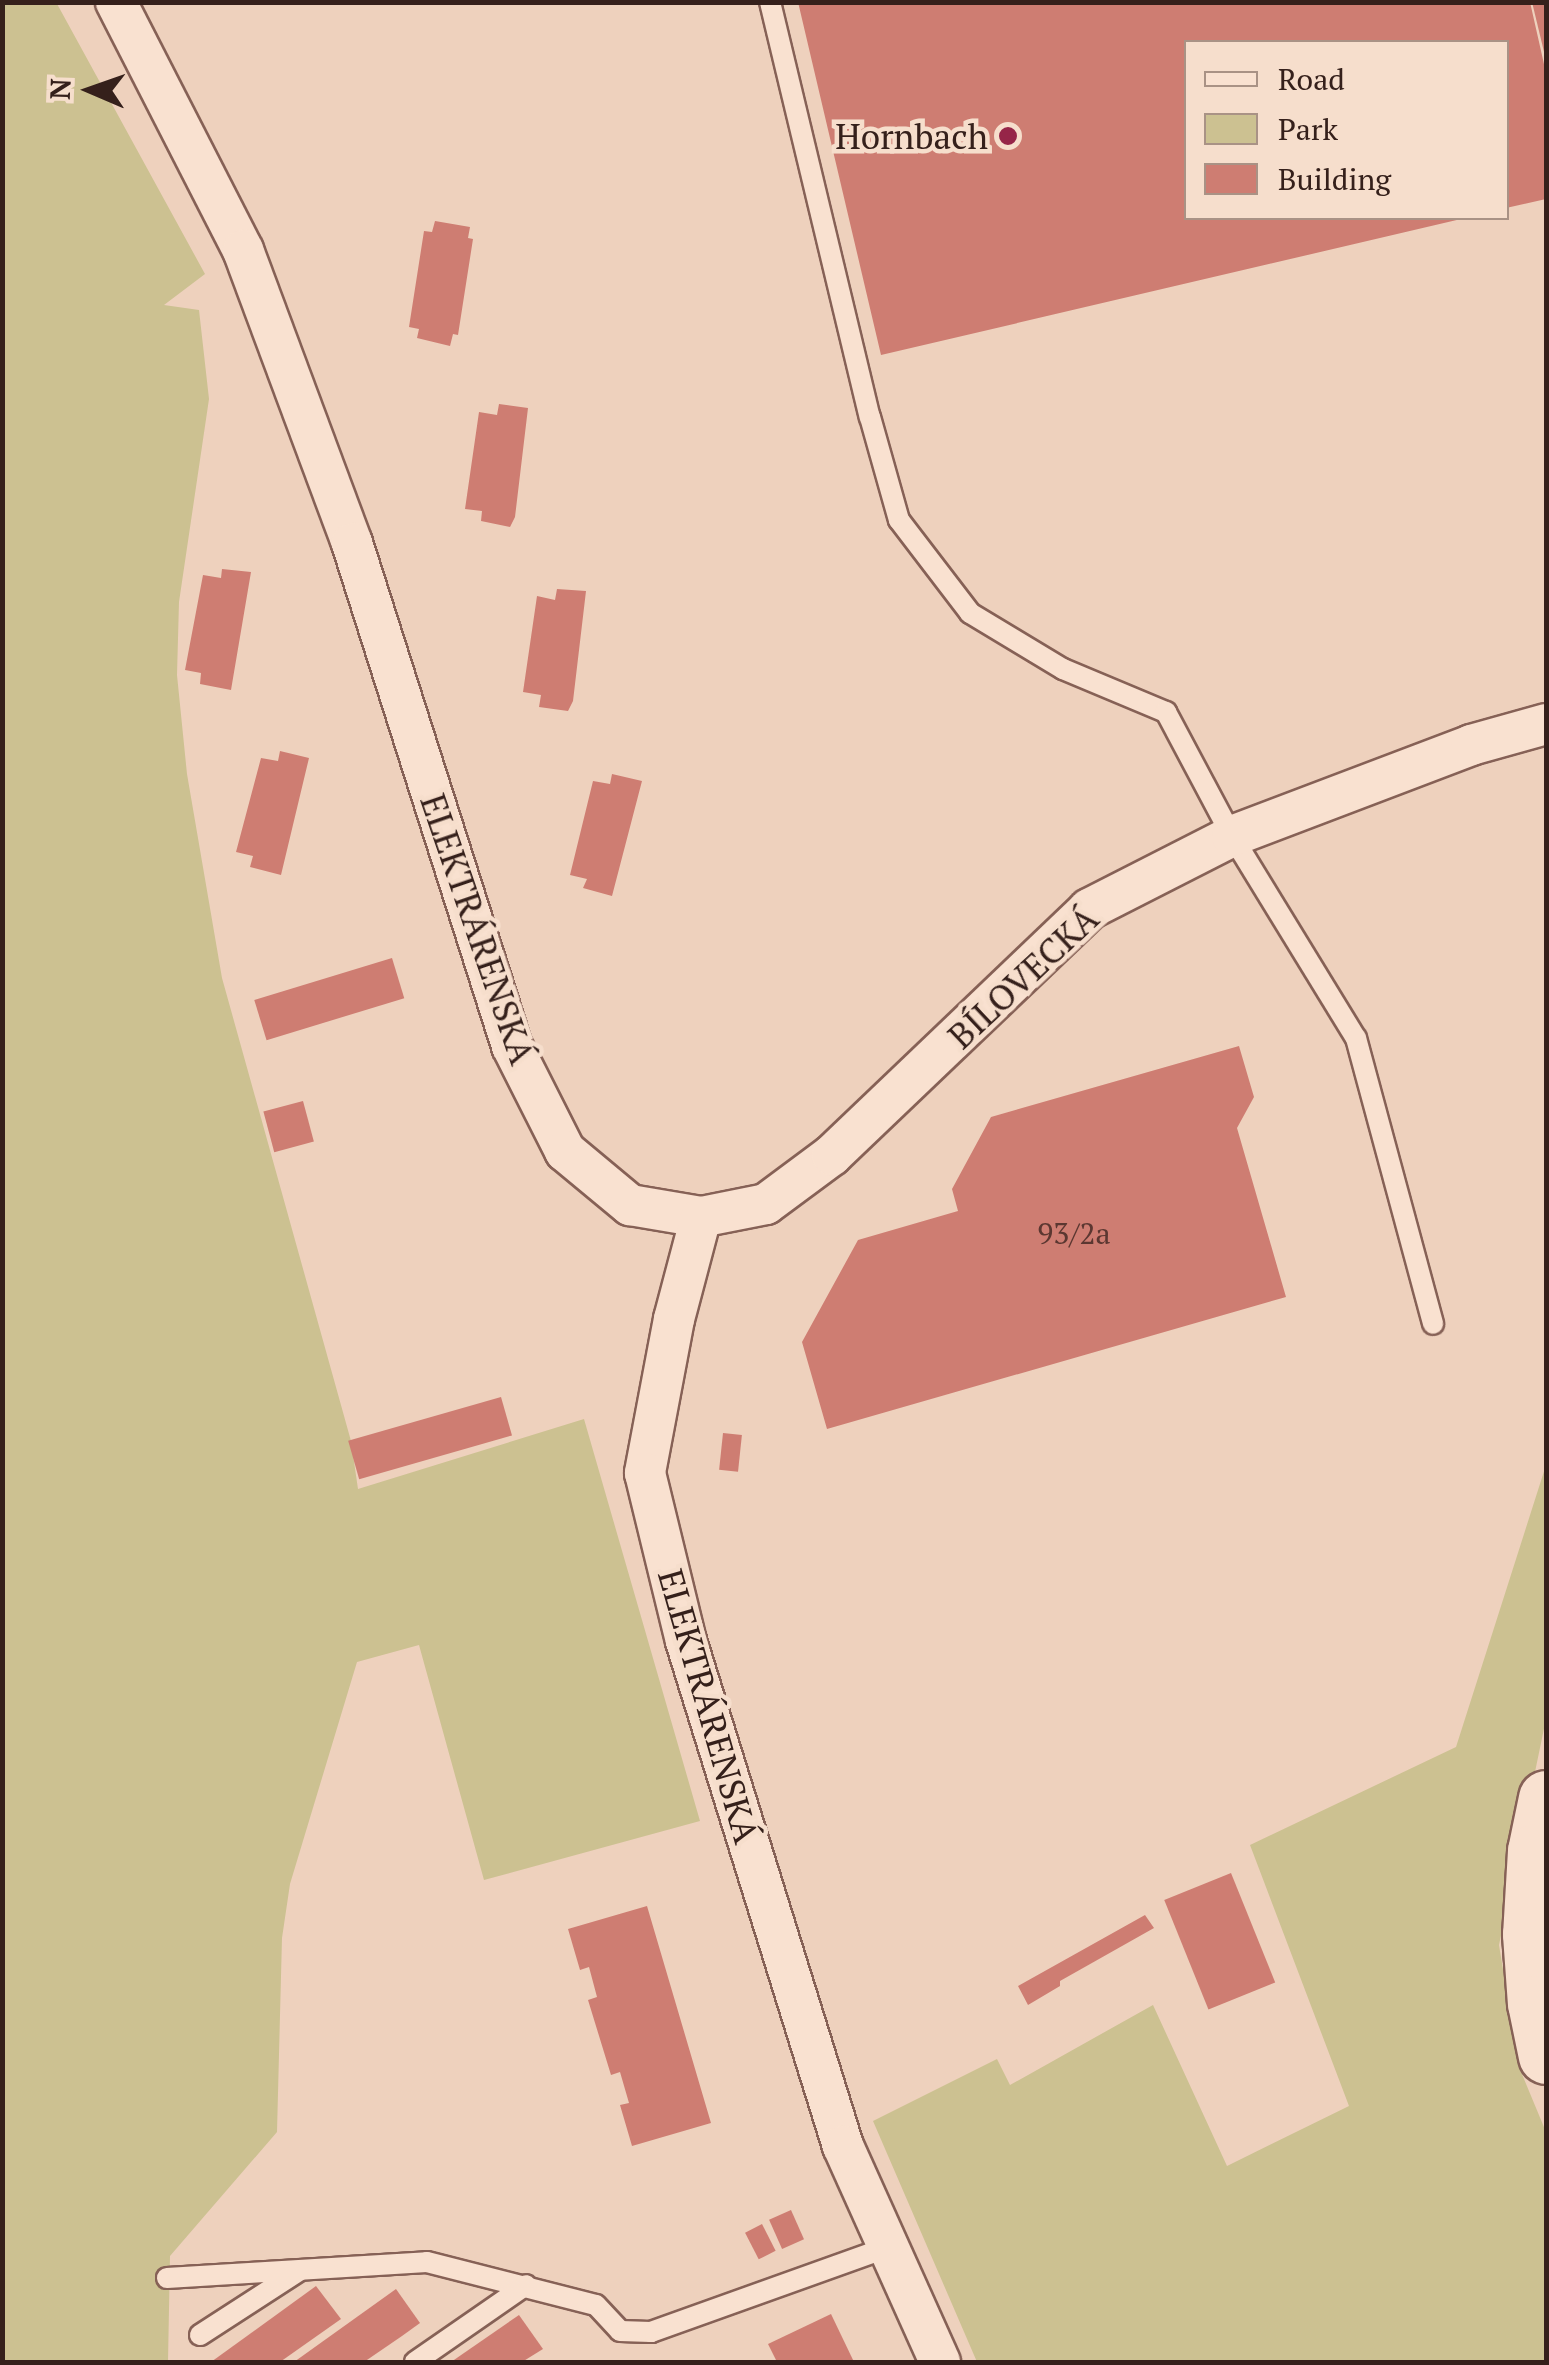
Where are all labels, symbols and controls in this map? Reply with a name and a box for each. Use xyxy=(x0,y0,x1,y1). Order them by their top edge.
north arrow xyxy=(40,40,140,140)
legend xyxy=(1184,40,1509,220)
text: Road xyxy=(1278,59,1345,99)
text: N xyxy=(41,78,78,100)
text: Park xyxy=(1278,109,1338,149)
place label: Hornbach xyxy=(835,115,988,157)
marker: Hornbach xyxy=(997,125,1019,147)
text: Building xyxy=(1278,159,1391,199)
street label: ELEKTRÁRENSKÁ xyxy=(412,788,544,1070)
street label: BÍLOVECKÁ xyxy=(939,897,1107,1057)
house number: 93/2a xyxy=(1037,1215,1111,1251)
street label: ELEKTRÁRENSKÁ xyxy=(650,1564,768,1848)

